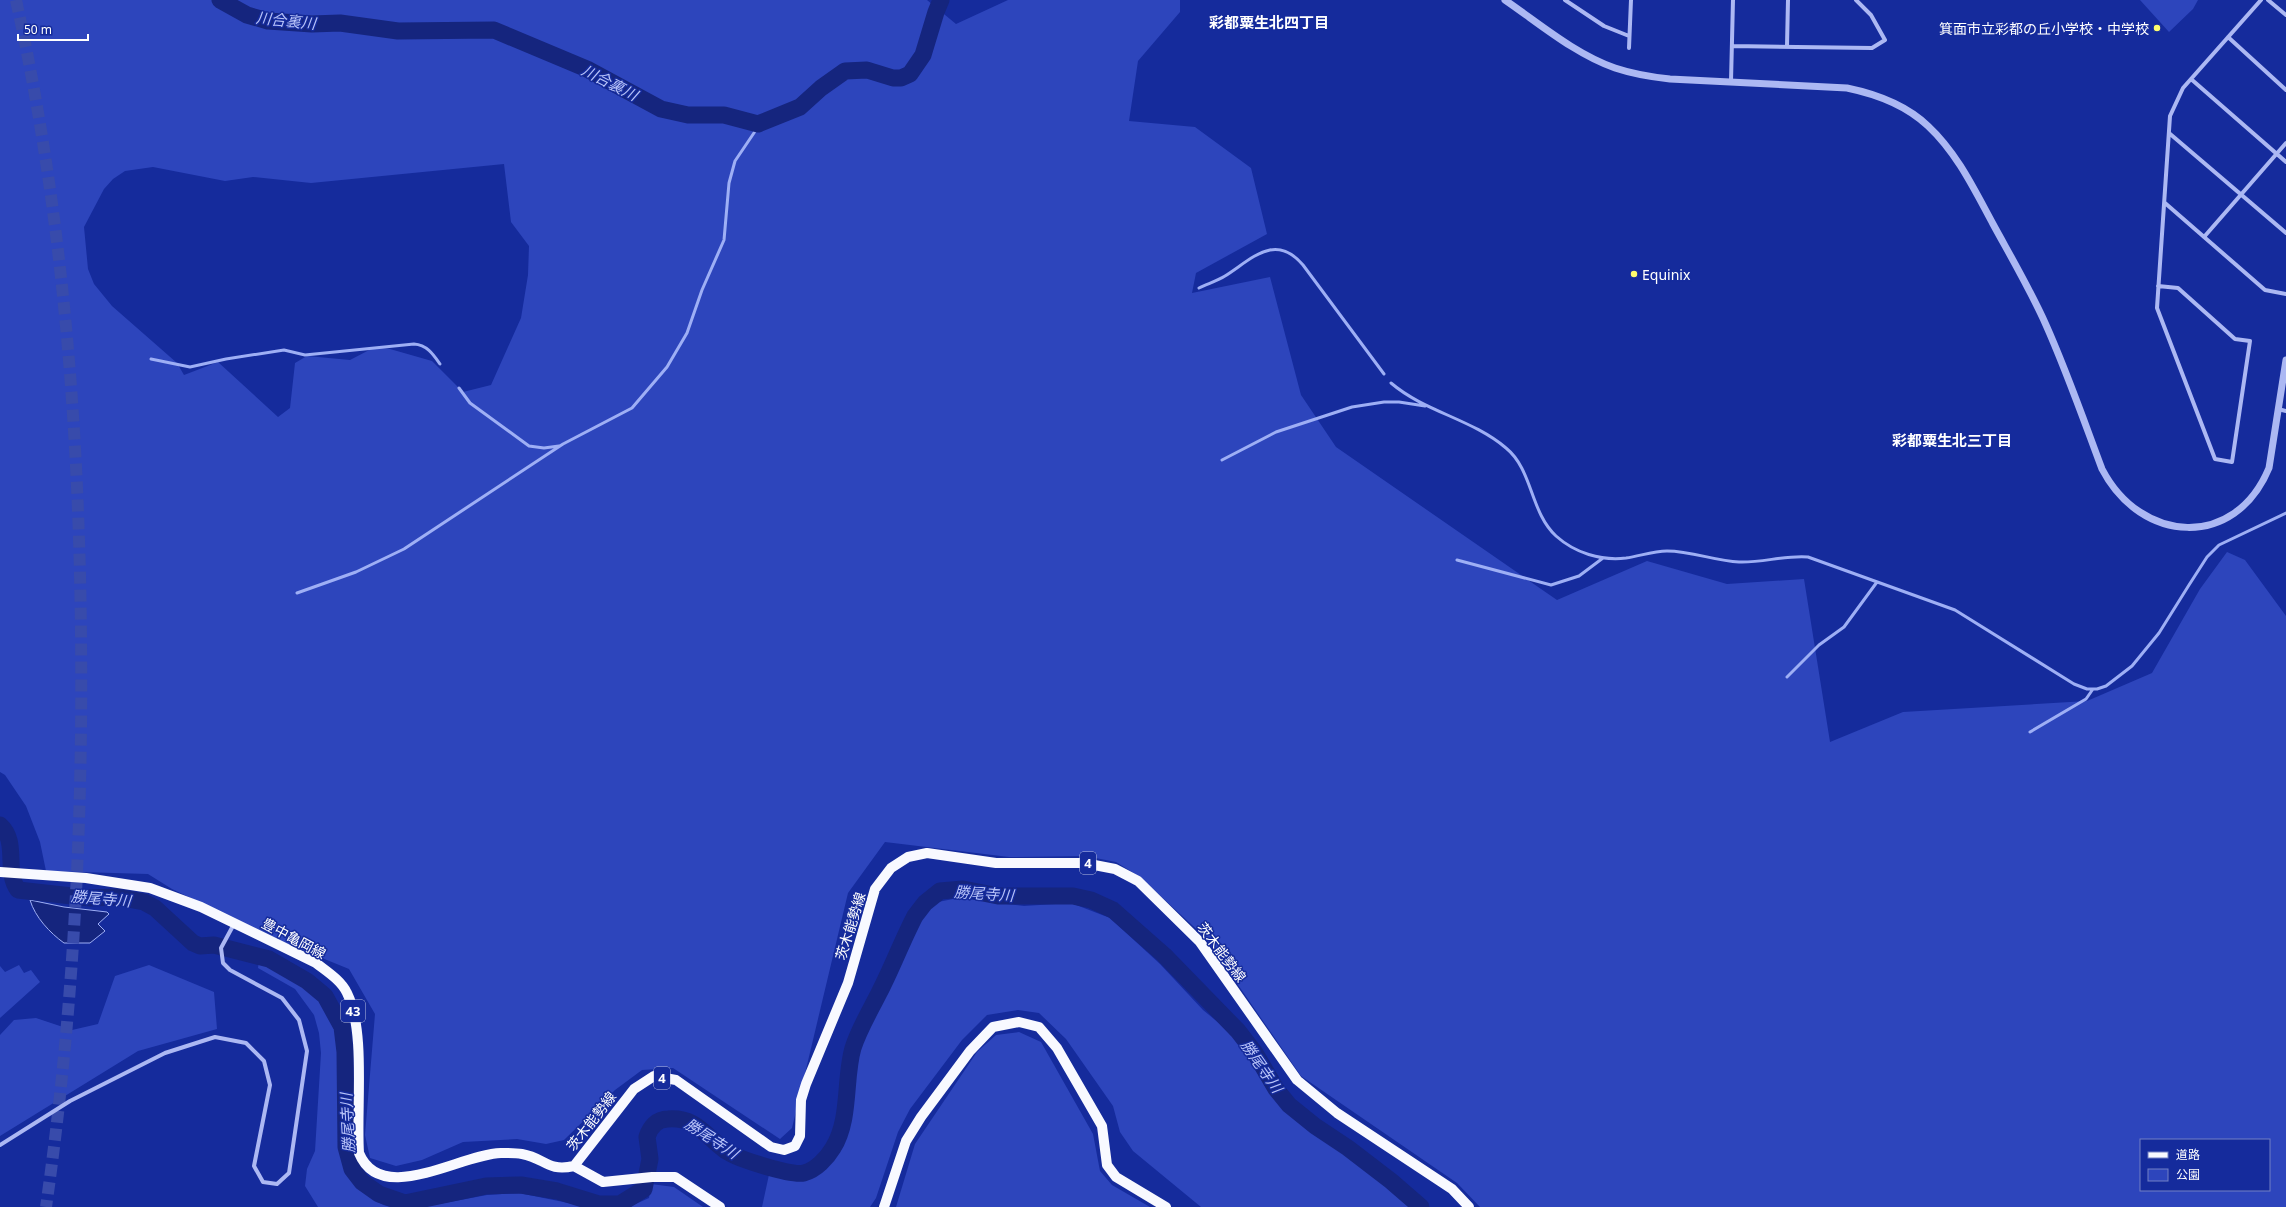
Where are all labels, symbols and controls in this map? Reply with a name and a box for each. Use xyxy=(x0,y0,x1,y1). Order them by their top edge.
water label: 川合裏川 xyxy=(255,7,319,33)
district label: 彩都粟生北四丁目 xyxy=(1209,12,1329,32)
scale bar xyxy=(18,16,88,42)
place label: 箕面市立彩都の丘小学校・中学校 xyxy=(1939,19,2149,38)
text: 50 m xyxy=(24,21,52,38)
marker: 箕面市立彩都の丘小学校・中学校 xyxy=(2152,23,2162,33)
water label: 川合裏川 xyxy=(579,59,643,105)
place label: Equinix xyxy=(1642,265,1691,284)
marker: Equinix xyxy=(1629,269,1639,279)
district label: 彩都粟生北三丁目 xyxy=(1892,430,2012,450)
road number: 4 xyxy=(1080,852,1096,874)
water label: 勝尾寺川 xyxy=(953,881,1017,905)
water label: 勝尾寺川 xyxy=(70,885,134,911)
street label: 茨木能勢線 xyxy=(831,890,869,962)
street label: 豊中亀岡線 xyxy=(259,913,329,963)
street label: 茨木能勢線 xyxy=(1193,918,1251,986)
road number: 43 xyxy=(341,1000,365,1022)
water label: 勝尾寺川 xyxy=(1237,1036,1289,1098)
road number: 4 xyxy=(654,1067,670,1089)
street label: 茨木能勢線 xyxy=(562,1088,620,1154)
water label: 勝尾寺川 xyxy=(335,1091,359,1153)
water label: 勝尾寺川 xyxy=(681,1113,744,1164)
legend xyxy=(2140,1139,2270,1191)
text: 道路 xyxy=(2176,1146,2200,1163)
text: 公園 xyxy=(2176,1166,2200,1183)

